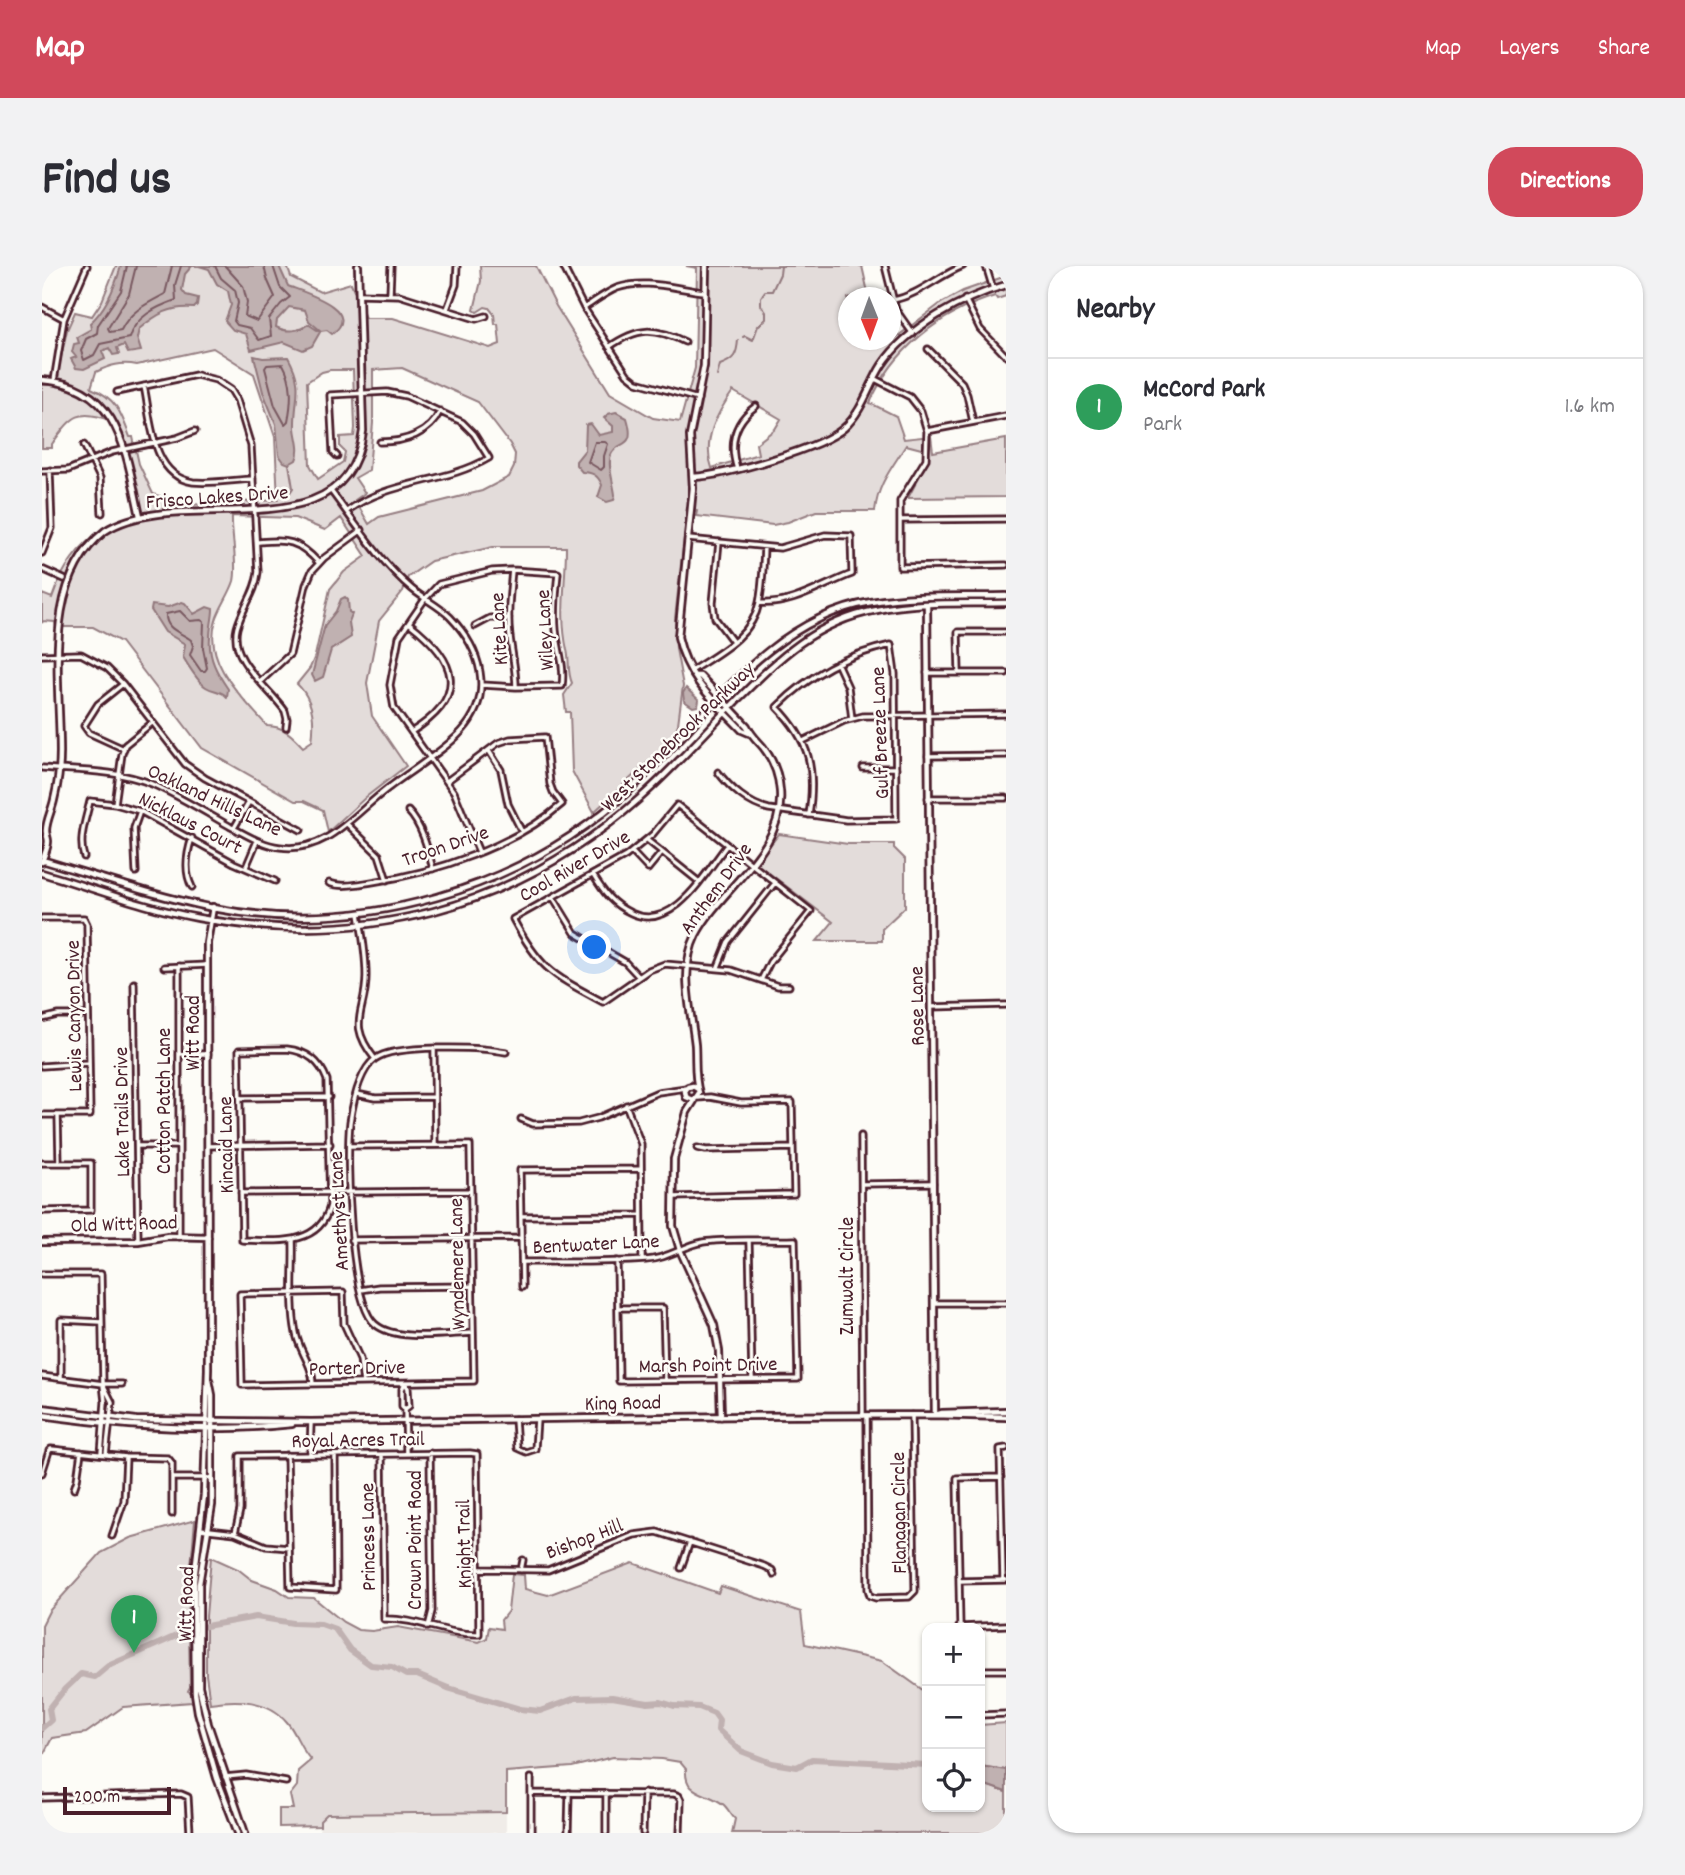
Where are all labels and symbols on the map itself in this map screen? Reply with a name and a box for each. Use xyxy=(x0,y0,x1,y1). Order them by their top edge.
north arrow xyxy=(838,287,901,350)
street label: Frisco Lakes Drive xyxy=(145,479,290,519)
street label: Wiley Lane xyxy=(530,589,564,671)
street label: Kite Lane xyxy=(484,592,518,666)
street label: West Stonebrook Parkway xyxy=(595,656,763,820)
street label: Gulf Breeze Lane xyxy=(865,666,899,800)
street label: Oakland Hills Lane xyxy=(142,757,286,846)
street label: Nicklaus Court xyxy=(132,786,247,864)
street label: Troon Drive xyxy=(399,819,493,877)
street label: Cool River Drive xyxy=(514,824,637,912)
street label: Anthem Drive xyxy=(674,837,761,942)
your location xyxy=(577,930,611,964)
street label: Lewis Canyon Drive xyxy=(60,940,92,1092)
street label: Rose Lane xyxy=(903,966,935,1046)
street label: Witt Road xyxy=(180,995,210,1071)
street label: Cotton Patch Lane xyxy=(151,1028,181,1174)
street label: Lake Trails Drive xyxy=(108,1047,140,1177)
street label: Kincaid Lane xyxy=(212,1096,244,1194)
street label: Amethyst Lane xyxy=(323,1150,359,1271)
street label: Wyndemere Lane xyxy=(443,1198,475,1330)
street label: Old Witt Road xyxy=(70,1209,178,1243)
street label: Zumwalt Circle xyxy=(834,1217,864,1335)
street label: Bentwater Lane xyxy=(532,1228,660,1264)
street label: Marsh Point Drive xyxy=(638,1351,778,1383)
street label: Porter Drive xyxy=(308,1354,406,1386)
street label: King Road xyxy=(585,1389,662,1421)
street label: Royal Acres Trail xyxy=(291,1426,425,1458)
street label: Flanagan Circle xyxy=(885,1452,917,1574)
street label: Crown Point Road xyxy=(402,1470,432,1610)
street label: Princess Lane xyxy=(354,1482,386,1591)
street label: Knight Trail xyxy=(450,1499,482,1589)
street label: Bishop Hill xyxy=(542,1512,628,1569)
street label: Witt Road xyxy=(172,1566,204,1642)
pin: 1 xyxy=(111,1595,157,1653)
scale bar xyxy=(63,1784,172,1816)

